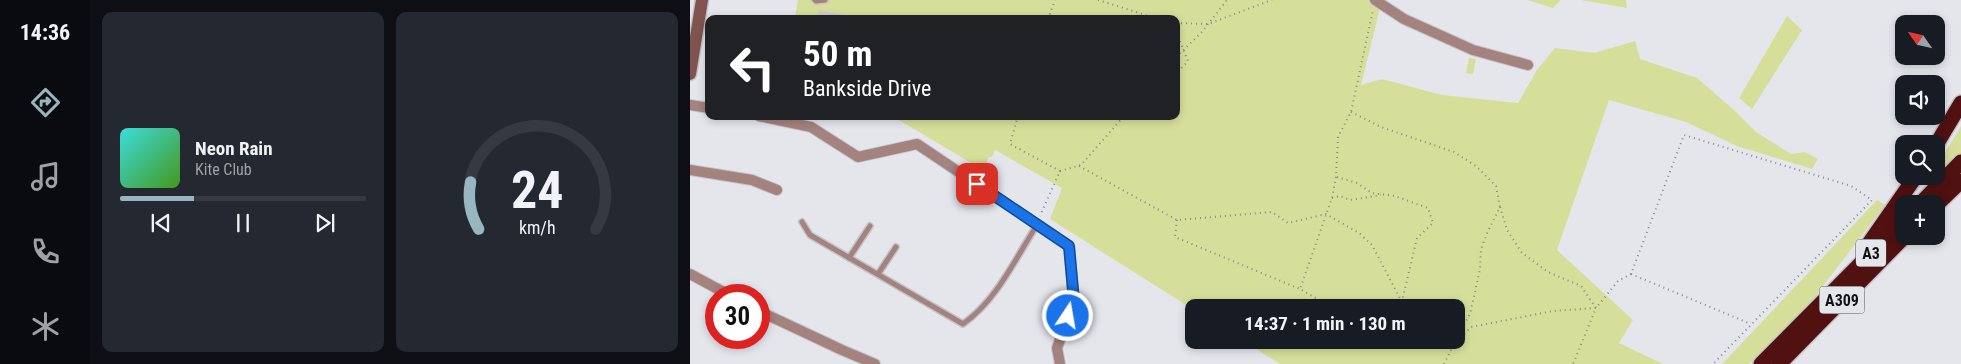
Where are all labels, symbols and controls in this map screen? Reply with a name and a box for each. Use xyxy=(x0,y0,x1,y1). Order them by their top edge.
north arrow xyxy=(1895,15,1945,65)
map controls xyxy=(1895,15,1945,245)
text: 14:36 xyxy=(20,20,70,45)
text: 50 m xyxy=(803,34,872,75)
icon: left xyxy=(720,35,785,100)
button: sound xyxy=(1895,75,1945,125)
text: Bankside Drive xyxy=(803,76,931,101)
icon: directions xyxy=(28,85,63,120)
button: search xyxy=(1895,135,1945,185)
text: Neon Rain xyxy=(195,137,273,160)
icon: music xyxy=(28,159,63,194)
text: Kite Club xyxy=(195,160,252,179)
text: 24 xyxy=(511,160,563,221)
pin xyxy=(956,163,998,205)
icon: arrive xyxy=(963,170,991,198)
button: + xyxy=(1895,195,1945,245)
icon: previous xyxy=(147,209,175,237)
icon: pause xyxy=(229,209,257,237)
icon: next xyxy=(311,209,339,237)
text: km/h xyxy=(519,217,555,238)
icon: phone xyxy=(28,234,63,269)
road number: A3 xyxy=(1856,240,1886,266)
speed limit sign: 30 xyxy=(705,284,770,349)
road number: A309 xyxy=(1820,286,1864,314)
position arrow xyxy=(1041,289,1093,341)
icon: climate xyxy=(28,309,63,344)
text: 14:37 · 1 min · 130 m xyxy=(1244,312,1406,335)

